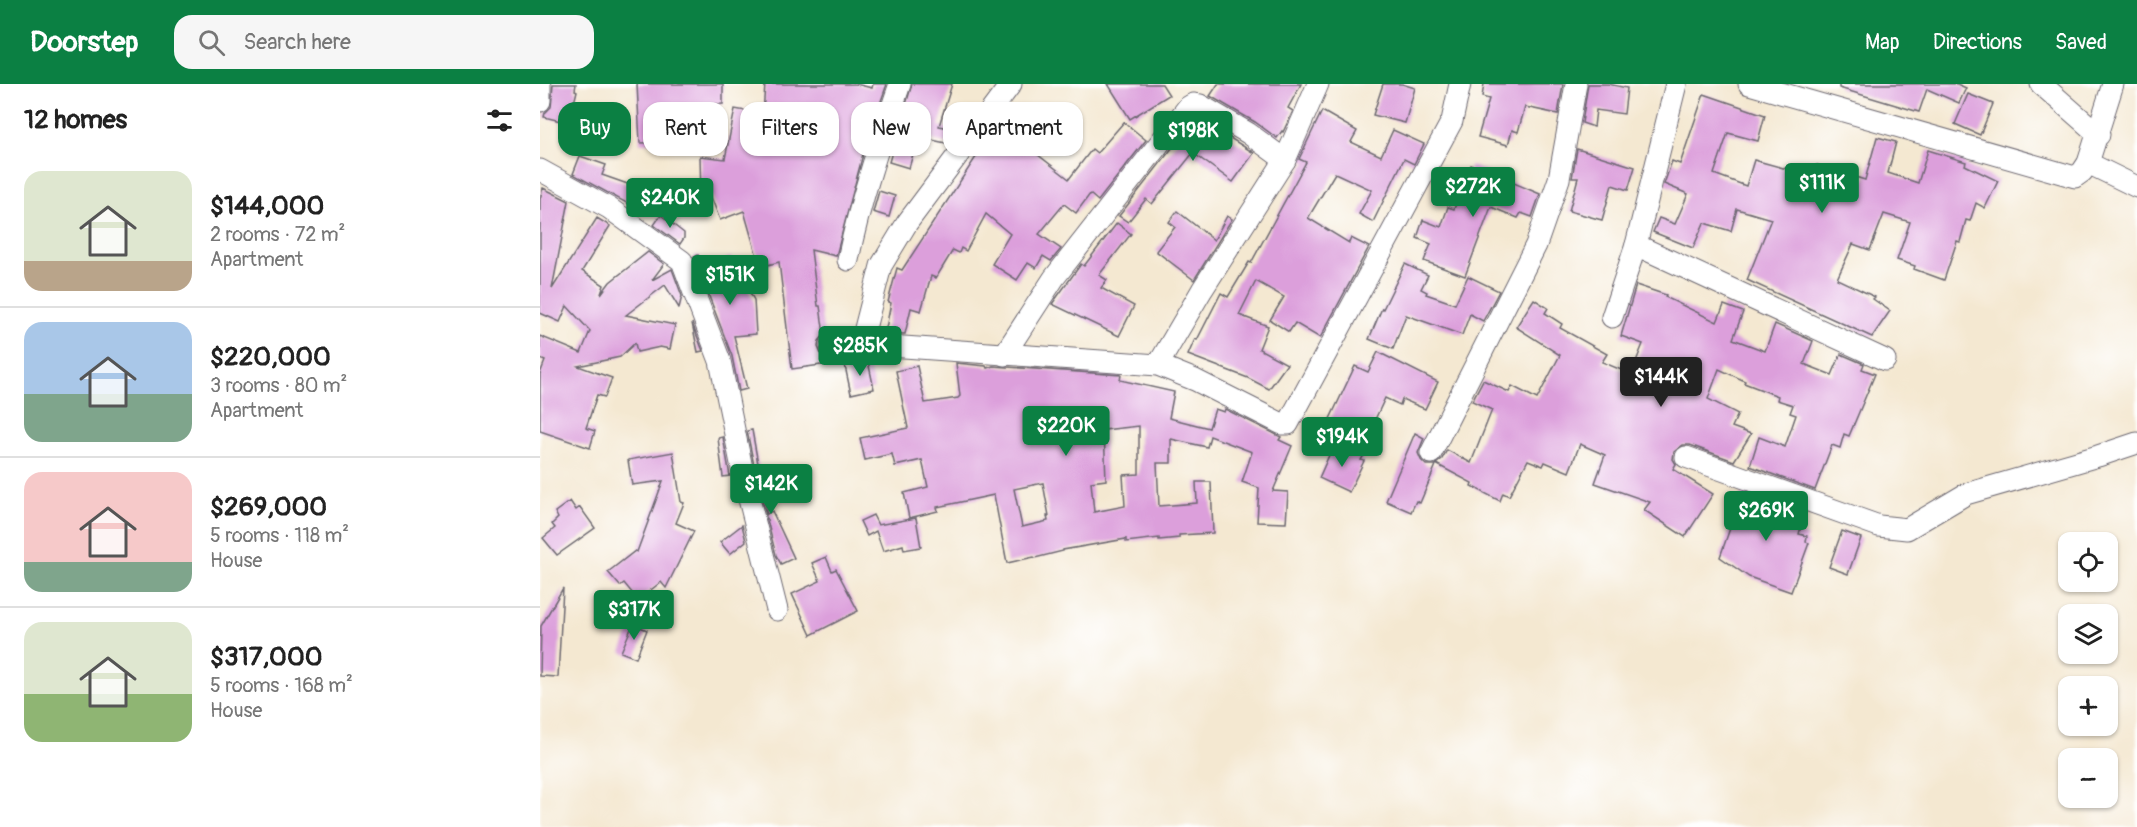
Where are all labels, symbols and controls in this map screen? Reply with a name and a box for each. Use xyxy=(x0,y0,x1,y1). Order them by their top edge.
search box xyxy=(174,15,594,69)
text: Doorstep xyxy=(30,25,138,60)
icon: search xyxy=(195,26,228,59)
text: Search here xyxy=(243,28,351,56)
text: Map xyxy=(1865,29,1900,56)
text: Directions xyxy=(1933,29,2022,56)
text: Saved xyxy=(2055,29,2107,56)
chip: Buy xyxy=(558,102,631,156)
chip: Rent xyxy=(643,102,728,156)
chip: Filters xyxy=(740,102,839,156)
chip: New xyxy=(851,102,931,156)
chip: Apartment xyxy=(943,102,1083,156)
text: 12 homes xyxy=(24,104,127,136)
icon: filters xyxy=(483,104,516,137)
pin: $198K xyxy=(1151,111,1235,162)
text: $198K xyxy=(1167,118,1219,143)
pin: $111K xyxy=(1780,163,1864,214)
pin: $272K xyxy=(1431,167,1515,218)
text: $111K xyxy=(1799,170,1845,195)
text: $272K xyxy=(1445,174,1501,199)
pin: $240K xyxy=(628,178,712,229)
text: $240K xyxy=(640,185,700,210)
text: $144,000 xyxy=(210,190,324,222)
icon: home xyxy=(72,195,144,267)
text: 2 rooms · 72 m² xyxy=(210,222,345,247)
text: Apartment xyxy=(210,247,303,272)
pin: $151K xyxy=(688,255,772,306)
text: $151K xyxy=(705,262,755,287)
pin: $285K xyxy=(818,326,902,377)
text: $285K xyxy=(833,333,888,358)
text: $220,000 xyxy=(210,341,331,373)
icon: home xyxy=(72,346,144,418)
pin: $144K xyxy=(1619,357,1703,408)
text: $144K xyxy=(1634,364,1688,389)
text: 3 rooms · 80 m² xyxy=(210,373,347,398)
text: Apartment xyxy=(210,398,303,423)
pin: $220K xyxy=(1024,406,1108,457)
text: $220K xyxy=(1037,413,1095,438)
pin: $194K xyxy=(1300,417,1384,468)
text: $194K xyxy=(1316,424,1368,449)
pin: $142K xyxy=(729,464,813,515)
text: $142K xyxy=(744,471,798,496)
text: $269,000 xyxy=(210,491,327,523)
pin: $269K xyxy=(1724,491,1808,542)
icon: home xyxy=(72,496,144,568)
text: $269K xyxy=(1738,498,1794,523)
text: 5 rooms · 118 m² xyxy=(210,523,349,548)
map controls xyxy=(2058,532,2118,808)
button: locate xyxy=(2058,532,2118,592)
text: House xyxy=(210,548,262,573)
pin: $317K xyxy=(592,590,676,641)
text: $317K xyxy=(608,597,660,622)
button: layers xyxy=(2058,604,2118,664)
text: $317,000 xyxy=(210,641,322,673)
icon: home xyxy=(72,646,144,718)
text: 5 rooms · 168 m² xyxy=(210,673,353,698)
button: + xyxy=(2058,676,2118,736)
text: House xyxy=(210,698,262,723)
button: − xyxy=(2058,748,2118,808)

